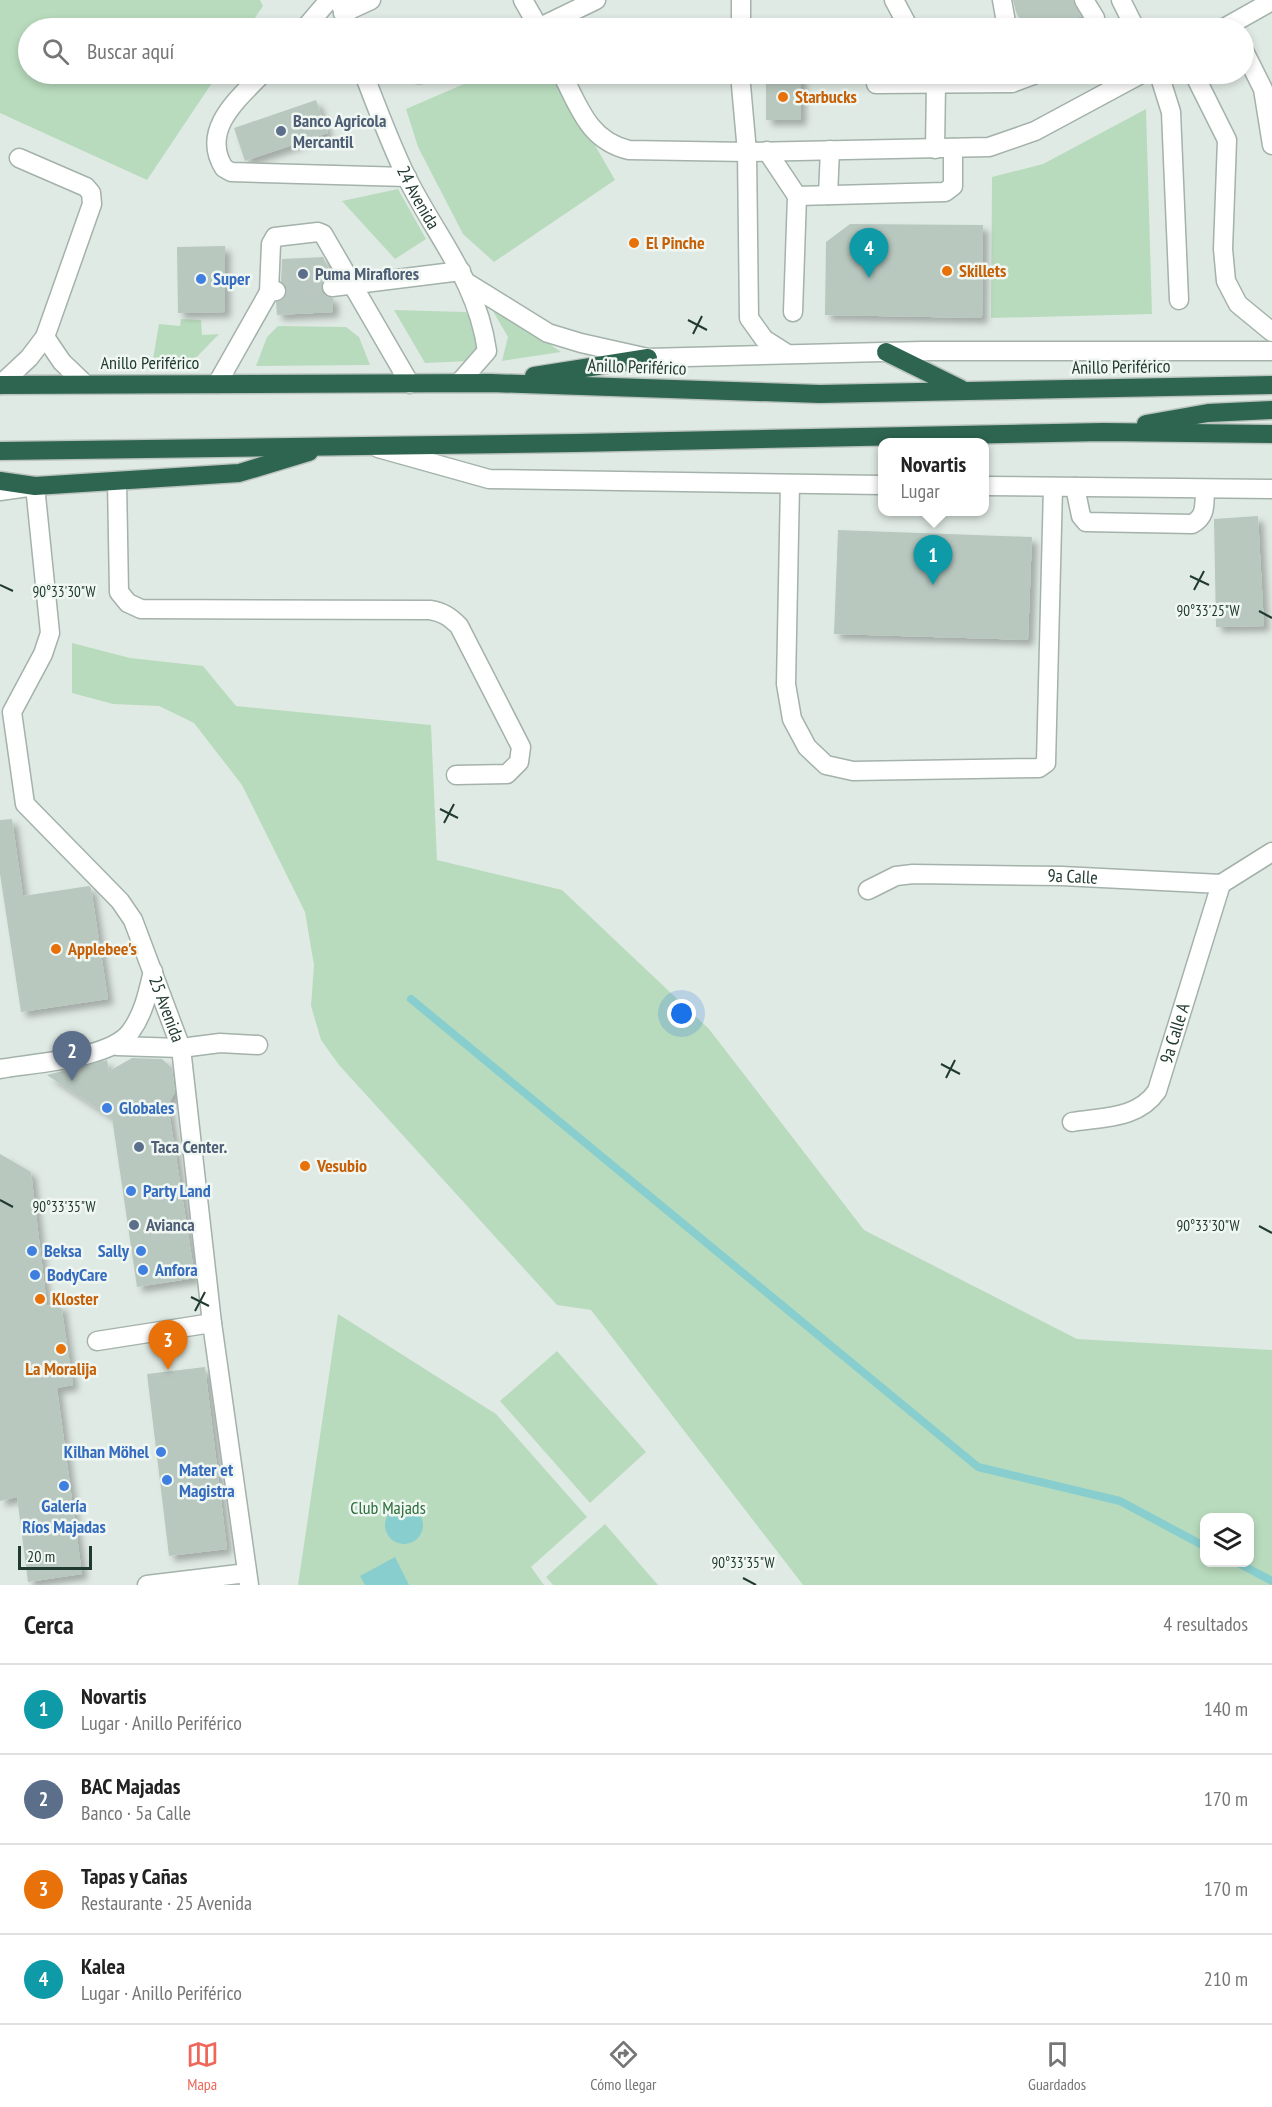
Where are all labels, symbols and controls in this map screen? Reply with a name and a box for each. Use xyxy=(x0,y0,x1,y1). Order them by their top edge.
search box xyxy=(18,18,1254,84)
icon: search xyxy=(39,35,72,68)
text: Buscar aquí xyxy=(87,37,174,65)
place label: Starbucks xyxy=(795,85,857,108)
marker: Starbucks xyxy=(776,90,790,104)
place label: Banco Agricola Mercantil xyxy=(293,109,386,153)
marker: Banco Agricola Mercantil xyxy=(274,124,288,138)
street label: 24 Avenida xyxy=(392,162,445,233)
pin: 4 xyxy=(850,228,888,278)
place label: El Pinche xyxy=(646,231,705,254)
marker: El Pinche xyxy=(627,236,641,250)
place label: Skillets xyxy=(959,259,1006,282)
place label: Puma Miraflores xyxy=(315,262,419,285)
marker: Skillets xyxy=(940,264,954,278)
place label: Super xyxy=(213,267,251,290)
marker: Puma Miraflores xyxy=(296,267,310,281)
marker: Super xyxy=(194,272,208,286)
street label: Anillo Periférico xyxy=(101,351,200,374)
street label: Anillo Periférico xyxy=(587,353,687,380)
street label: Anillo Periférico xyxy=(1071,354,1171,379)
popup xyxy=(878,438,989,516)
text: Novartis xyxy=(901,450,966,478)
text: Lugar xyxy=(901,478,940,504)
pin: 1 xyxy=(914,536,952,585)
text: 90°33'30"W xyxy=(32,582,96,601)
text: 90°33'25"W xyxy=(1176,601,1240,620)
street label: 9a Calle xyxy=(1047,864,1098,889)
place label: Applebee's xyxy=(67,937,137,960)
marker: Applebee's xyxy=(49,942,63,956)
street label: 25 Avenida xyxy=(144,973,190,1045)
your location xyxy=(667,999,696,1028)
street label: 9a Calle A xyxy=(1154,1000,1195,1066)
pin: 2 xyxy=(52,1032,92,1081)
place label: Globales xyxy=(119,1096,174,1119)
marker: Globales xyxy=(100,1101,114,1115)
place label: Taca Center. xyxy=(151,1135,227,1158)
marker: Taca Center. xyxy=(132,1140,146,1154)
place label: Vesubio xyxy=(316,1154,367,1177)
marker: Vesubio xyxy=(298,1159,312,1173)
place label: Party Land xyxy=(143,1179,211,1202)
marker: Party Land xyxy=(124,1184,138,1198)
text: 90°33'35"W xyxy=(32,1197,96,1216)
place label: Avianca xyxy=(145,1213,195,1236)
text: 90°33'30"W xyxy=(1176,1216,1240,1235)
marker: Avianca xyxy=(127,1218,141,1232)
place label: Beksa xyxy=(44,1239,82,1262)
place label: Sally xyxy=(98,1239,130,1262)
marker: Beksa xyxy=(25,1244,39,1258)
marker: Sally xyxy=(134,1244,148,1258)
place label: Anfora xyxy=(154,1258,198,1281)
place label: BodyCare xyxy=(47,1263,108,1286)
marker: Anfora xyxy=(136,1263,150,1277)
marker: BodyCare xyxy=(28,1268,42,1282)
place label: Kloster xyxy=(52,1287,99,1310)
marker: Kloster xyxy=(33,1292,47,1306)
pin: 3 xyxy=(148,1320,188,1370)
marker: La Moralija xyxy=(54,1342,68,1356)
place label: La Moralija xyxy=(25,1357,97,1380)
place label: Kilhan Möhel xyxy=(64,1440,150,1463)
marker: Kilhan Möhel xyxy=(154,1445,168,1459)
place label: Mater et Magistra xyxy=(179,1458,235,1502)
marker: Mater et Magistra xyxy=(160,1473,174,1487)
marker: Galería Ríos Majadas xyxy=(57,1479,71,1493)
place label: Galería Ríos Majadas xyxy=(22,1494,106,1538)
park label: Club Majads xyxy=(350,1496,426,1519)
map controls xyxy=(1200,1513,1254,1567)
button: layers xyxy=(1200,1513,1254,1567)
scale bar xyxy=(18,1543,92,1570)
text: 20 m xyxy=(27,1546,55,1566)
text: 90°33'35"W xyxy=(711,1553,775,1572)
text: Cerca xyxy=(24,1608,74,1641)
text: 4 resultados xyxy=(1163,1611,1248,1637)
text: Novartis xyxy=(81,1682,146,1710)
text: 1 xyxy=(39,1696,48,1722)
text: 140 m xyxy=(1204,1696,1248,1722)
text: Lugar · Anillo Periférico xyxy=(81,1710,242,1736)
text: BAC Majadas xyxy=(81,1772,180,1800)
text: 2 xyxy=(39,1786,48,1812)
text: 170 m xyxy=(1204,1786,1248,1812)
text: Banco · 5a Calle xyxy=(81,1800,191,1826)
text: Tapas y Cañas xyxy=(81,1862,187,1890)
text: 3 xyxy=(39,1876,48,1902)
text: 170 m xyxy=(1204,1876,1248,1902)
text: Restaurante · 25 Avenida xyxy=(81,1890,252,1916)
text: Kalea xyxy=(81,1952,125,1980)
text: 4 xyxy=(39,1966,48,1992)
text: 210 m xyxy=(1204,1966,1248,1992)
text: Lugar · Anillo Periférico xyxy=(81,1980,242,2006)
tab: Mapa xyxy=(186,2038,219,2094)
tab: Cómo llegar xyxy=(590,2038,656,2094)
tab: Guardados xyxy=(1028,2038,1086,2094)

